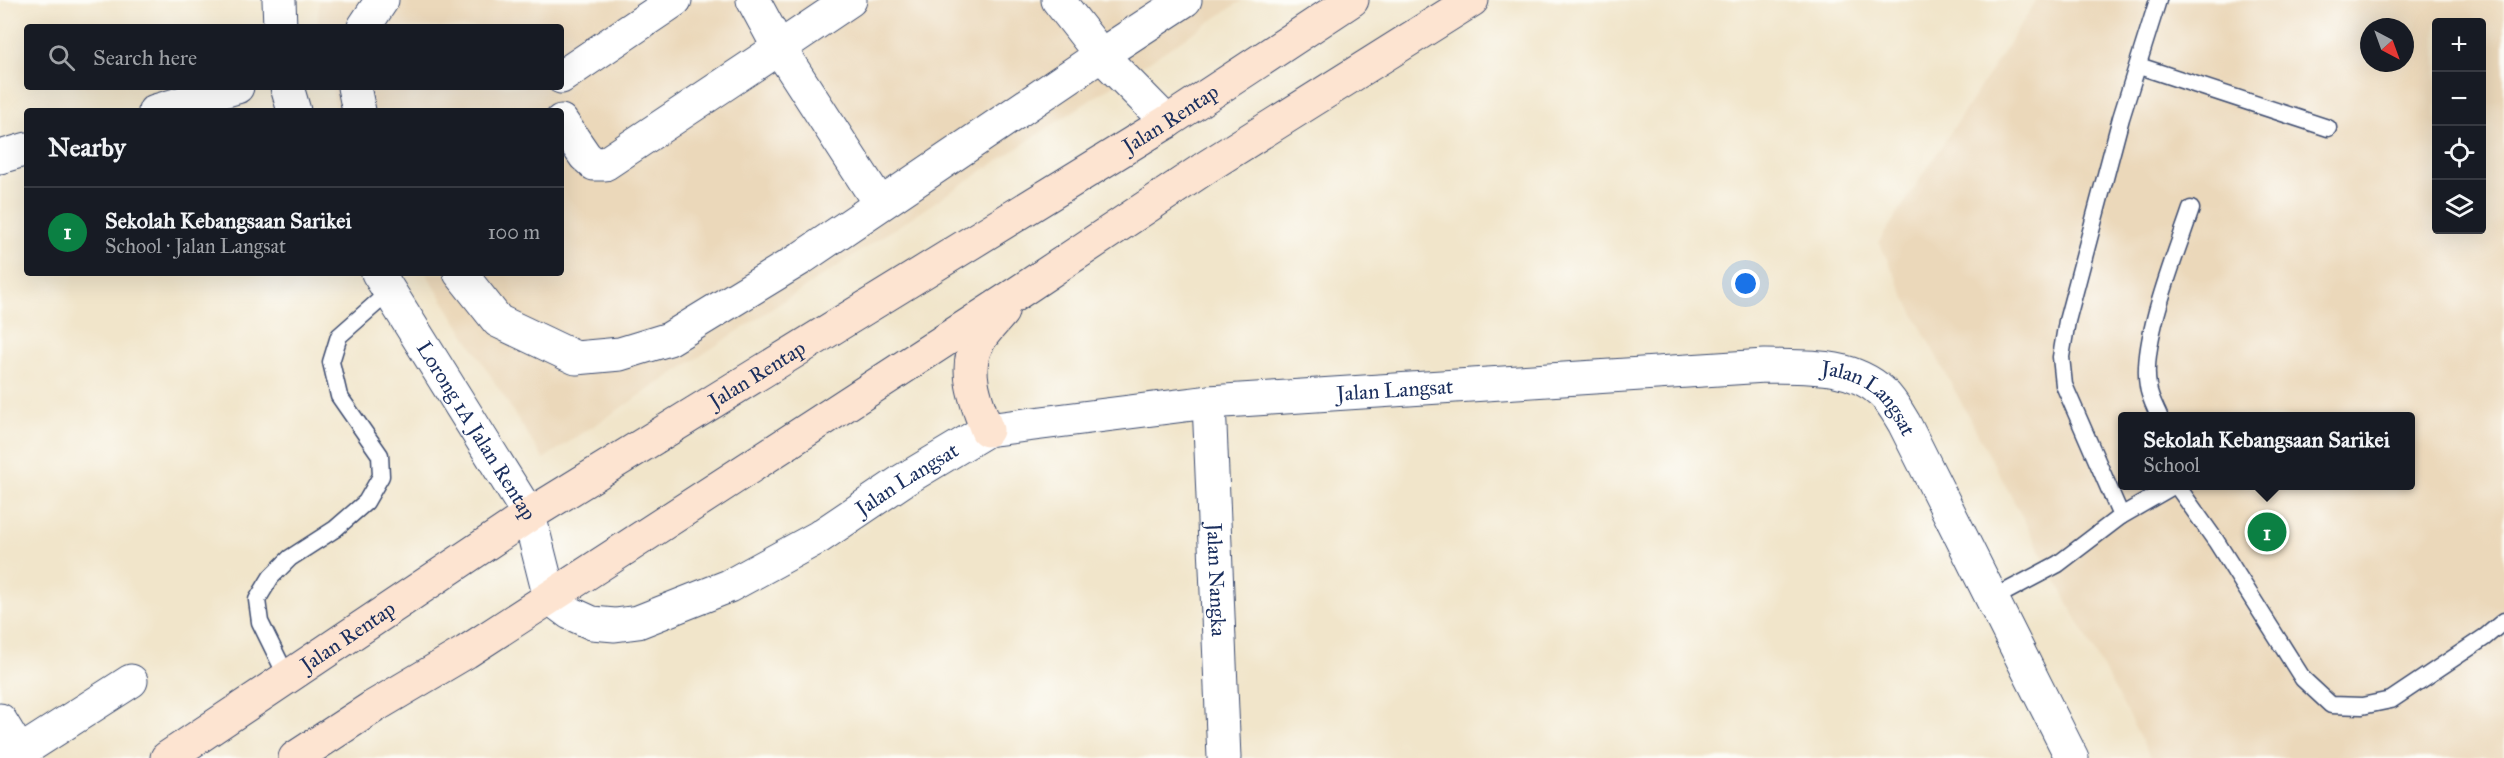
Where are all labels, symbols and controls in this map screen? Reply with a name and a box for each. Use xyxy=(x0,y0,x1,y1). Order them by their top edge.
north arrow xyxy=(2360,18,2414,72)
map controls xyxy=(2432,18,2486,234)
button: + xyxy=(2432,18,2486,72)
search box xyxy=(24,24,564,90)
icon: search xyxy=(45,41,78,74)
text: Search here xyxy=(93,44,197,71)
button: − xyxy=(2432,72,2486,126)
street label: Jalan Rentap xyxy=(1116,79,1223,160)
button: locate xyxy=(2432,126,2486,180)
text: Nearby xyxy=(48,131,126,163)
button: layers xyxy=(2432,180,2486,234)
text: Sekolah Kebangsaan Sarikei xyxy=(105,207,352,234)
text: 1 xyxy=(64,220,71,244)
text: 100 m xyxy=(488,220,540,244)
text: School · Jalan Langsat xyxy=(105,234,286,258)
your location xyxy=(1731,269,1760,298)
street label: Jalan Rentap xyxy=(702,335,810,415)
street label: Lorong 1A Jalan Rentap xyxy=(411,336,542,525)
street label: Jalan Langsat xyxy=(1818,355,1922,441)
street label: Jalan Langsat xyxy=(1334,373,1455,407)
popup xyxy=(2118,412,2415,490)
text: Sekolah Kebangsaan Sarikei xyxy=(2143,426,2390,453)
street label: Jalan Langsat xyxy=(849,437,964,523)
text: School xyxy=(2143,453,2200,477)
pin: 1 xyxy=(2248,510,2286,554)
street label: Jalan Nangka xyxy=(1201,521,1232,637)
street label: Jalan Rentap xyxy=(294,595,400,679)

